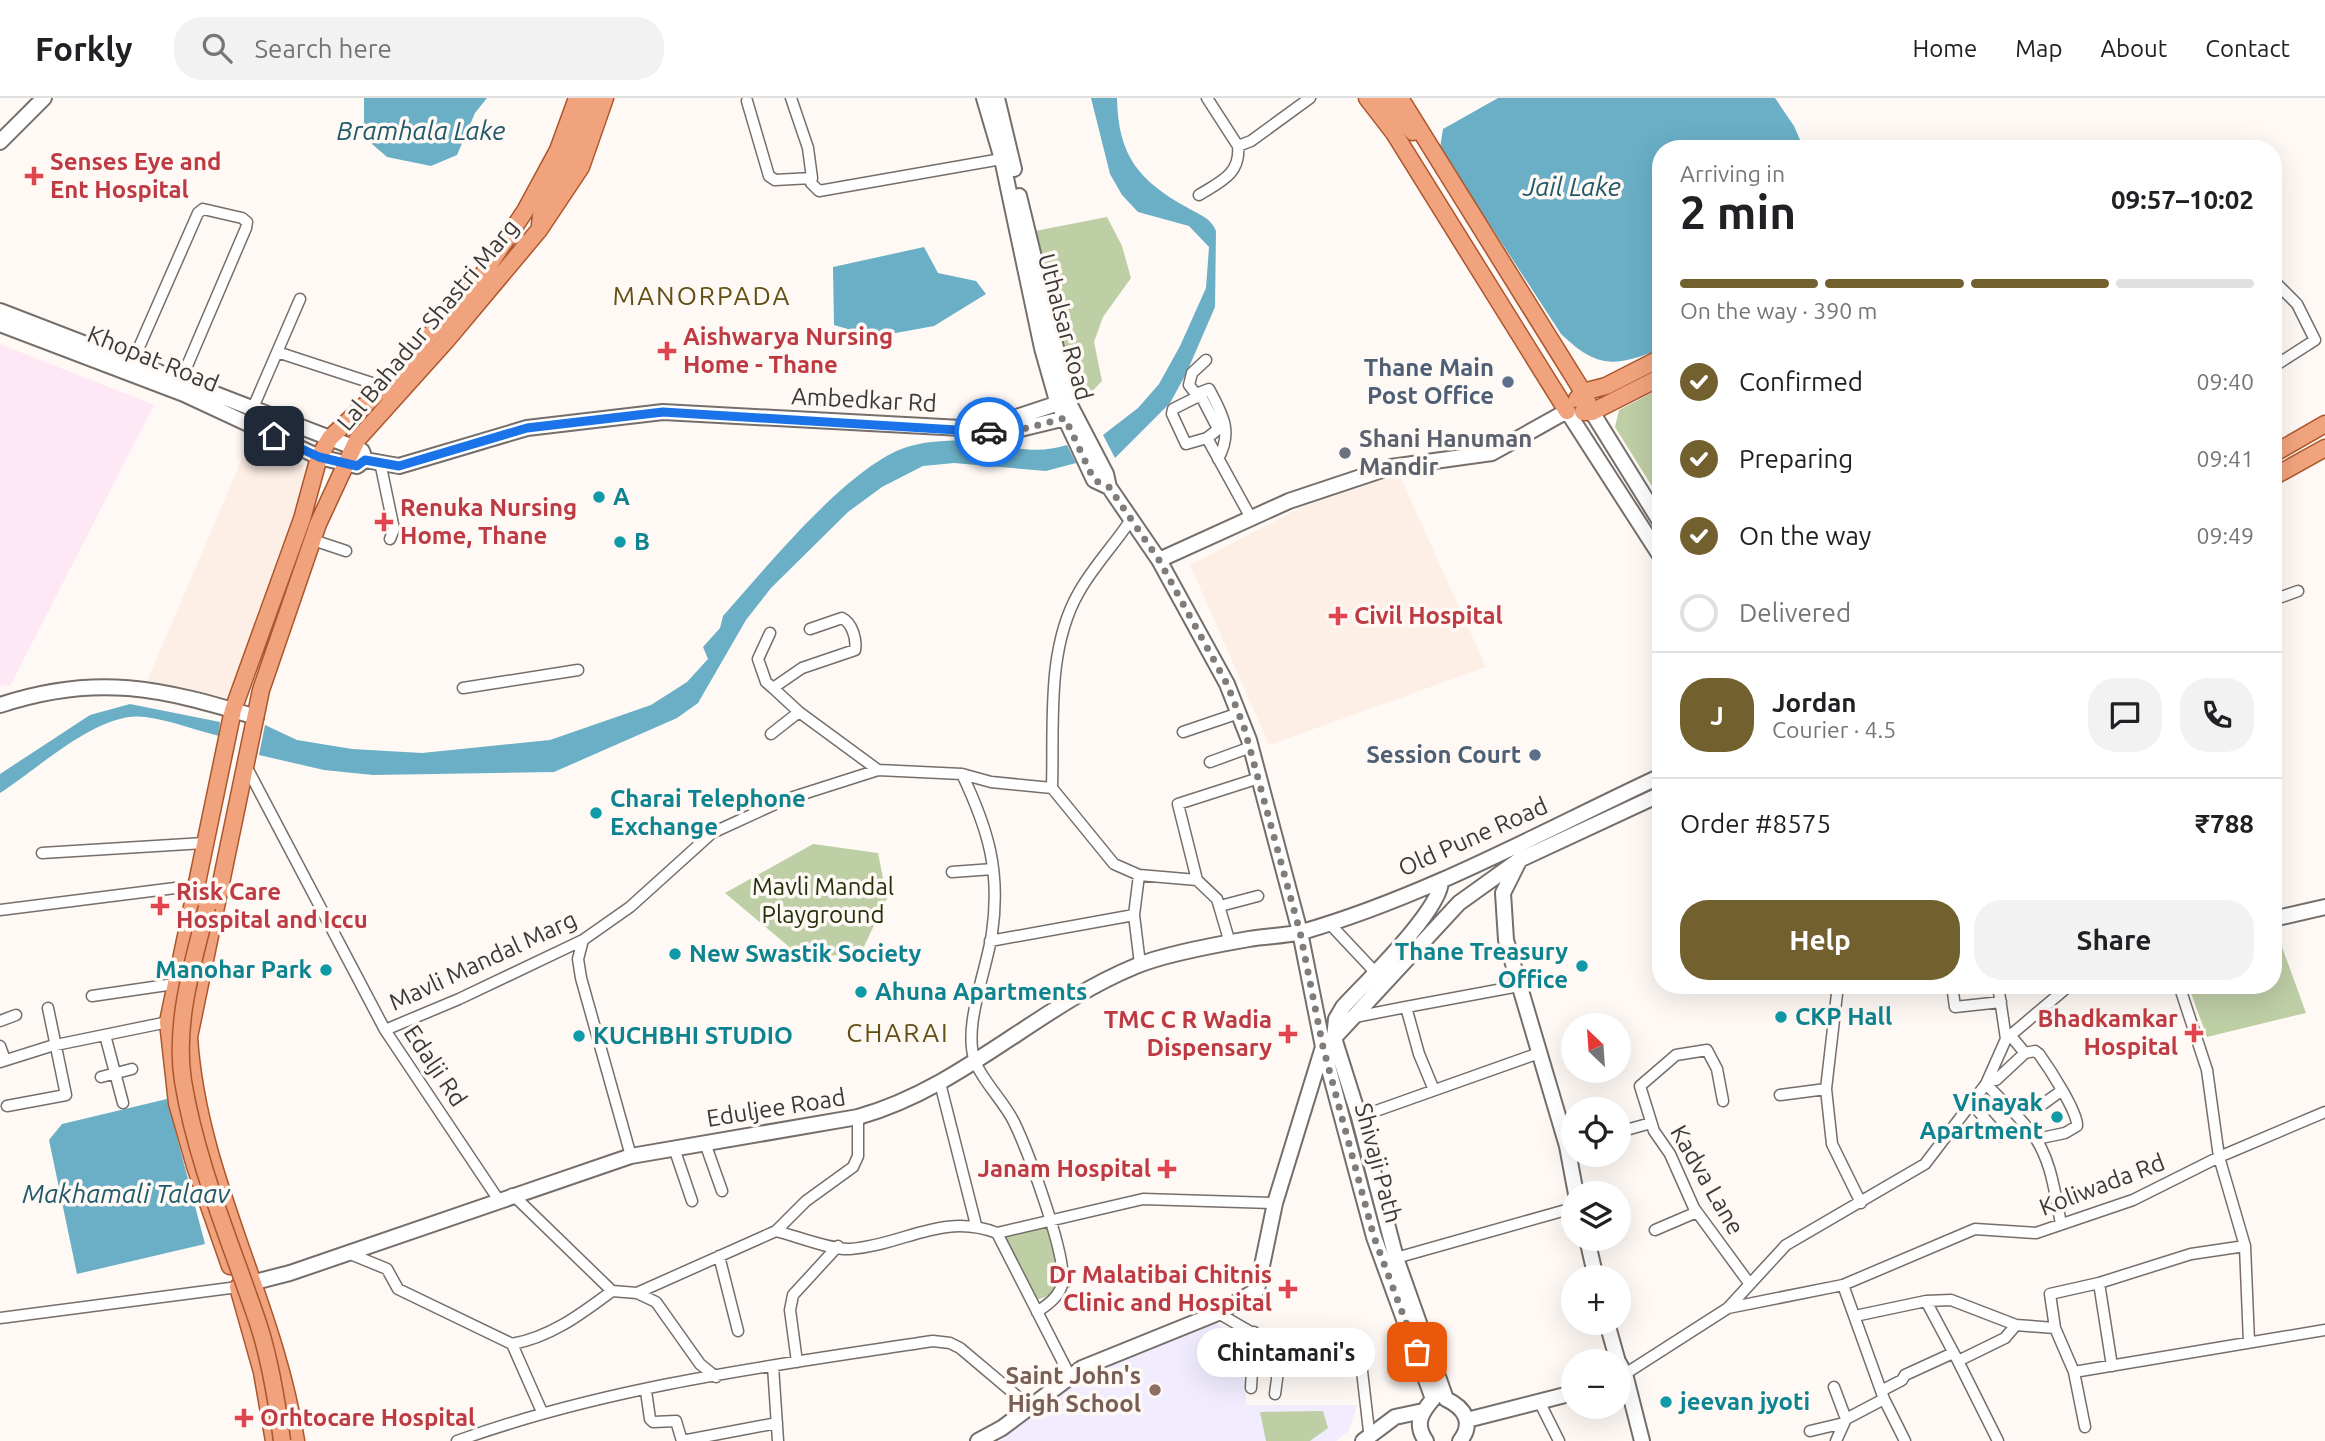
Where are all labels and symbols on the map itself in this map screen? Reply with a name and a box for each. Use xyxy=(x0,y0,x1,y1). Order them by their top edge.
water label: Bramhala Lake xyxy=(337,116,505,145)
place label: Senses Eye and Ent Hospital xyxy=(50,148,221,203)
marker: Senses Eye and Ent Hospital xyxy=(24,166,44,186)
water label: Jail Lake xyxy=(1521,172,1621,201)
street label: Lal Bahadur Shastri Marg xyxy=(331,214,524,436)
street label: Uthalsar Road xyxy=(1033,251,1098,403)
district label: MANORPADA xyxy=(613,281,791,310)
street label: Khopat Road xyxy=(84,320,223,397)
place label: Aishwarya Nursing Home - Thane xyxy=(683,323,893,378)
marker: Aishwarya Nursing Home - Thane xyxy=(657,341,677,361)
place label: Thane Main Post Office xyxy=(1364,354,1494,409)
marker: Thane Main Post Office xyxy=(1500,374,1516,390)
street label: Ambedkar Rd xyxy=(791,382,937,417)
courier xyxy=(954,397,1024,467)
pin xyxy=(244,406,304,466)
place label: Shani Hanuman Mandir xyxy=(1359,425,1532,480)
marker: Shani Hanuman Mandir xyxy=(1337,445,1353,461)
place label: A xyxy=(613,483,630,510)
marker: A xyxy=(591,489,607,505)
place label: Renuka Nursing Home, Thane xyxy=(400,494,577,549)
marker: Renuka Nursing Home, Thane xyxy=(374,512,394,532)
place label: B xyxy=(634,528,650,555)
marker: B xyxy=(612,534,628,550)
place label: Civil Hospital xyxy=(1354,602,1503,629)
marker: Civil Hospital xyxy=(1328,606,1348,626)
place label: Session Court xyxy=(1366,741,1521,768)
marker: Session Court xyxy=(1527,747,1543,763)
place label: Charai Telephone Exchange xyxy=(610,785,806,840)
street label: Old Pune Road xyxy=(1394,792,1551,881)
marker: Charai Telephone Exchange xyxy=(588,805,604,821)
park label: Mavli Mandal Playground xyxy=(752,873,894,928)
place label: Risk Care Hospital and Iccu xyxy=(176,878,368,933)
marker: Risk Care Hospital and Iccu xyxy=(150,896,170,916)
street label: Mavli Mandal Marg xyxy=(385,905,581,1016)
place label: Thane Treasury Office xyxy=(1395,938,1568,993)
place label: New Swastik Society xyxy=(689,940,922,967)
marker: New Swastik Society xyxy=(667,946,683,962)
place label: Manohar Park xyxy=(155,956,313,983)
marker: Thane Treasury Office xyxy=(1574,958,1590,974)
marker: Manohar Park xyxy=(318,962,334,978)
place label: Ahuna Apartments xyxy=(875,978,1087,1005)
marker: Ahuna Apartments xyxy=(853,984,869,1000)
place label: CKP Hall xyxy=(1795,1003,1892,1030)
place label: Bhadkamkar Hospital xyxy=(2037,1005,2178,1060)
place label: TMC C R Wadia Dispensary xyxy=(1104,1006,1272,1061)
marker: CKP Hall xyxy=(1773,1009,1789,1025)
north arrow xyxy=(1561,1013,1631,1083)
district label: CHARAI xyxy=(846,1018,950,1047)
street label: Edalji Rd xyxy=(398,1020,472,1111)
place label: KUCHBHI STUDIO xyxy=(593,1022,793,1049)
marker: Bhadkamkar Hospital xyxy=(2184,1023,2204,1043)
marker: TMC C R Wadia Dispensary xyxy=(1278,1024,1298,1044)
marker: KUCHBHI STUDIO xyxy=(571,1028,587,1044)
street label: Eduljee Road xyxy=(704,1083,847,1132)
place label: Vinayak Apartment xyxy=(1920,1089,2044,1144)
street label: Shivaji Path xyxy=(1350,1100,1407,1226)
marker: Vinayak Apartment xyxy=(2049,1109,2065,1125)
street label: Kadva Lane xyxy=(1665,1120,1750,1239)
street label: Koliwada Rd xyxy=(2035,1148,2168,1221)
place label: Janam Hospital xyxy=(978,1155,1151,1182)
marker: Janam Hospital xyxy=(1157,1159,1177,1179)
water label: Makhamali Talaav xyxy=(22,1179,231,1208)
place label: Dr Malatibai Chitnis Clinic and Hospital xyxy=(1049,1261,1272,1316)
marker: Dr Malatibai Chitnis Clinic and Hospital xyxy=(1278,1279,1298,1299)
pin xyxy=(1387,1322,1447,1382)
callout: Chintamani's xyxy=(1196,1328,1375,1376)
place label: Saint John's High School xyxy=(1006,1362,1141,1417)
marker: Saint John's High School xyxy=(1147,1382,1163,1398)
place label: jeevan jyoti xyxy=(1678,1388,1810,1415)
marker: jeevan jyoti xyxy=(1658,1394,1674,1410)
place label: Orhtocare Hospital xyxy=(260,1404,475,1431)
marker: Orhtocare Hospital xyxy=(234,1408,254,1428)

